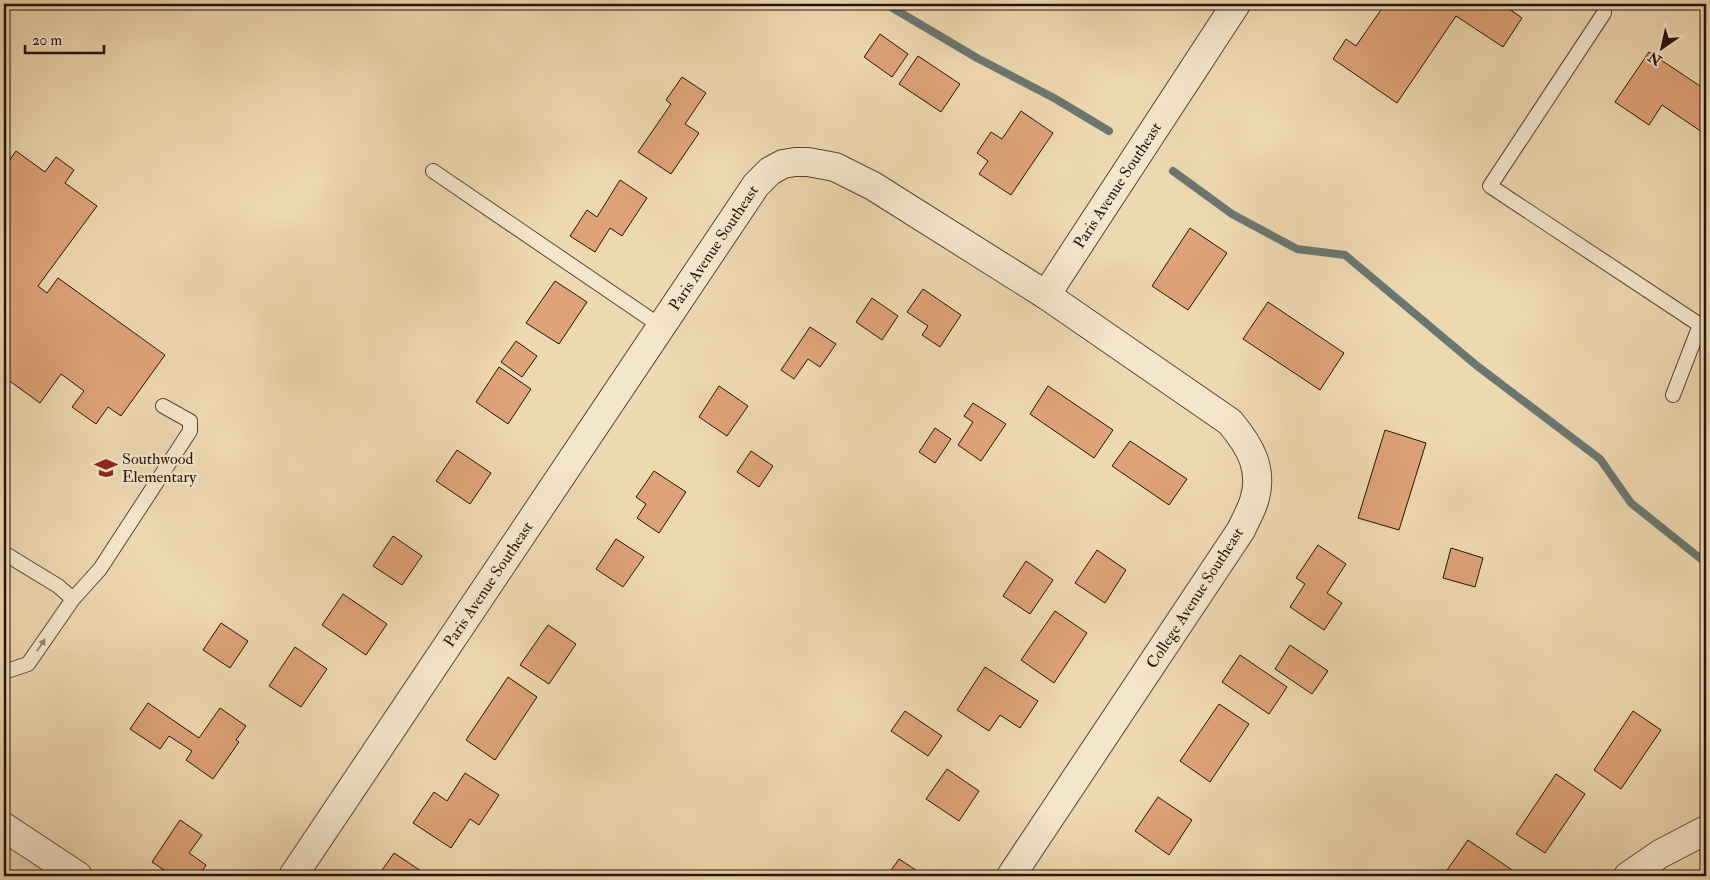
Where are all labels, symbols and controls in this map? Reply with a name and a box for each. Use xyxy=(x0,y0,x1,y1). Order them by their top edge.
scale bar xyxy=(25,22,104,54)
north arrow xyxy=(1638,22,1688,72)
text: 20 m xyxy=(32,31,62,50)
text: N xyxy=(1645,48,1666,69)
street label: Paris Avenue Southeast xyxy=(1069,118,1166,252)
street label: Paris Avenue Southeast xyxy=(665,181,763,314)
place label: Southwood Elementary xyxy=(122,449,197,487)
school or university icon: Southwood Elementary xyxy=(93,455,119,481)
street label: Paris Avenue Southeast xyxy=(439,518,538,651)
street label: College Avenue Southeast xyxy=(1142,524,1248,672)
one-way arrow xyxy=(36,638,46,652)

